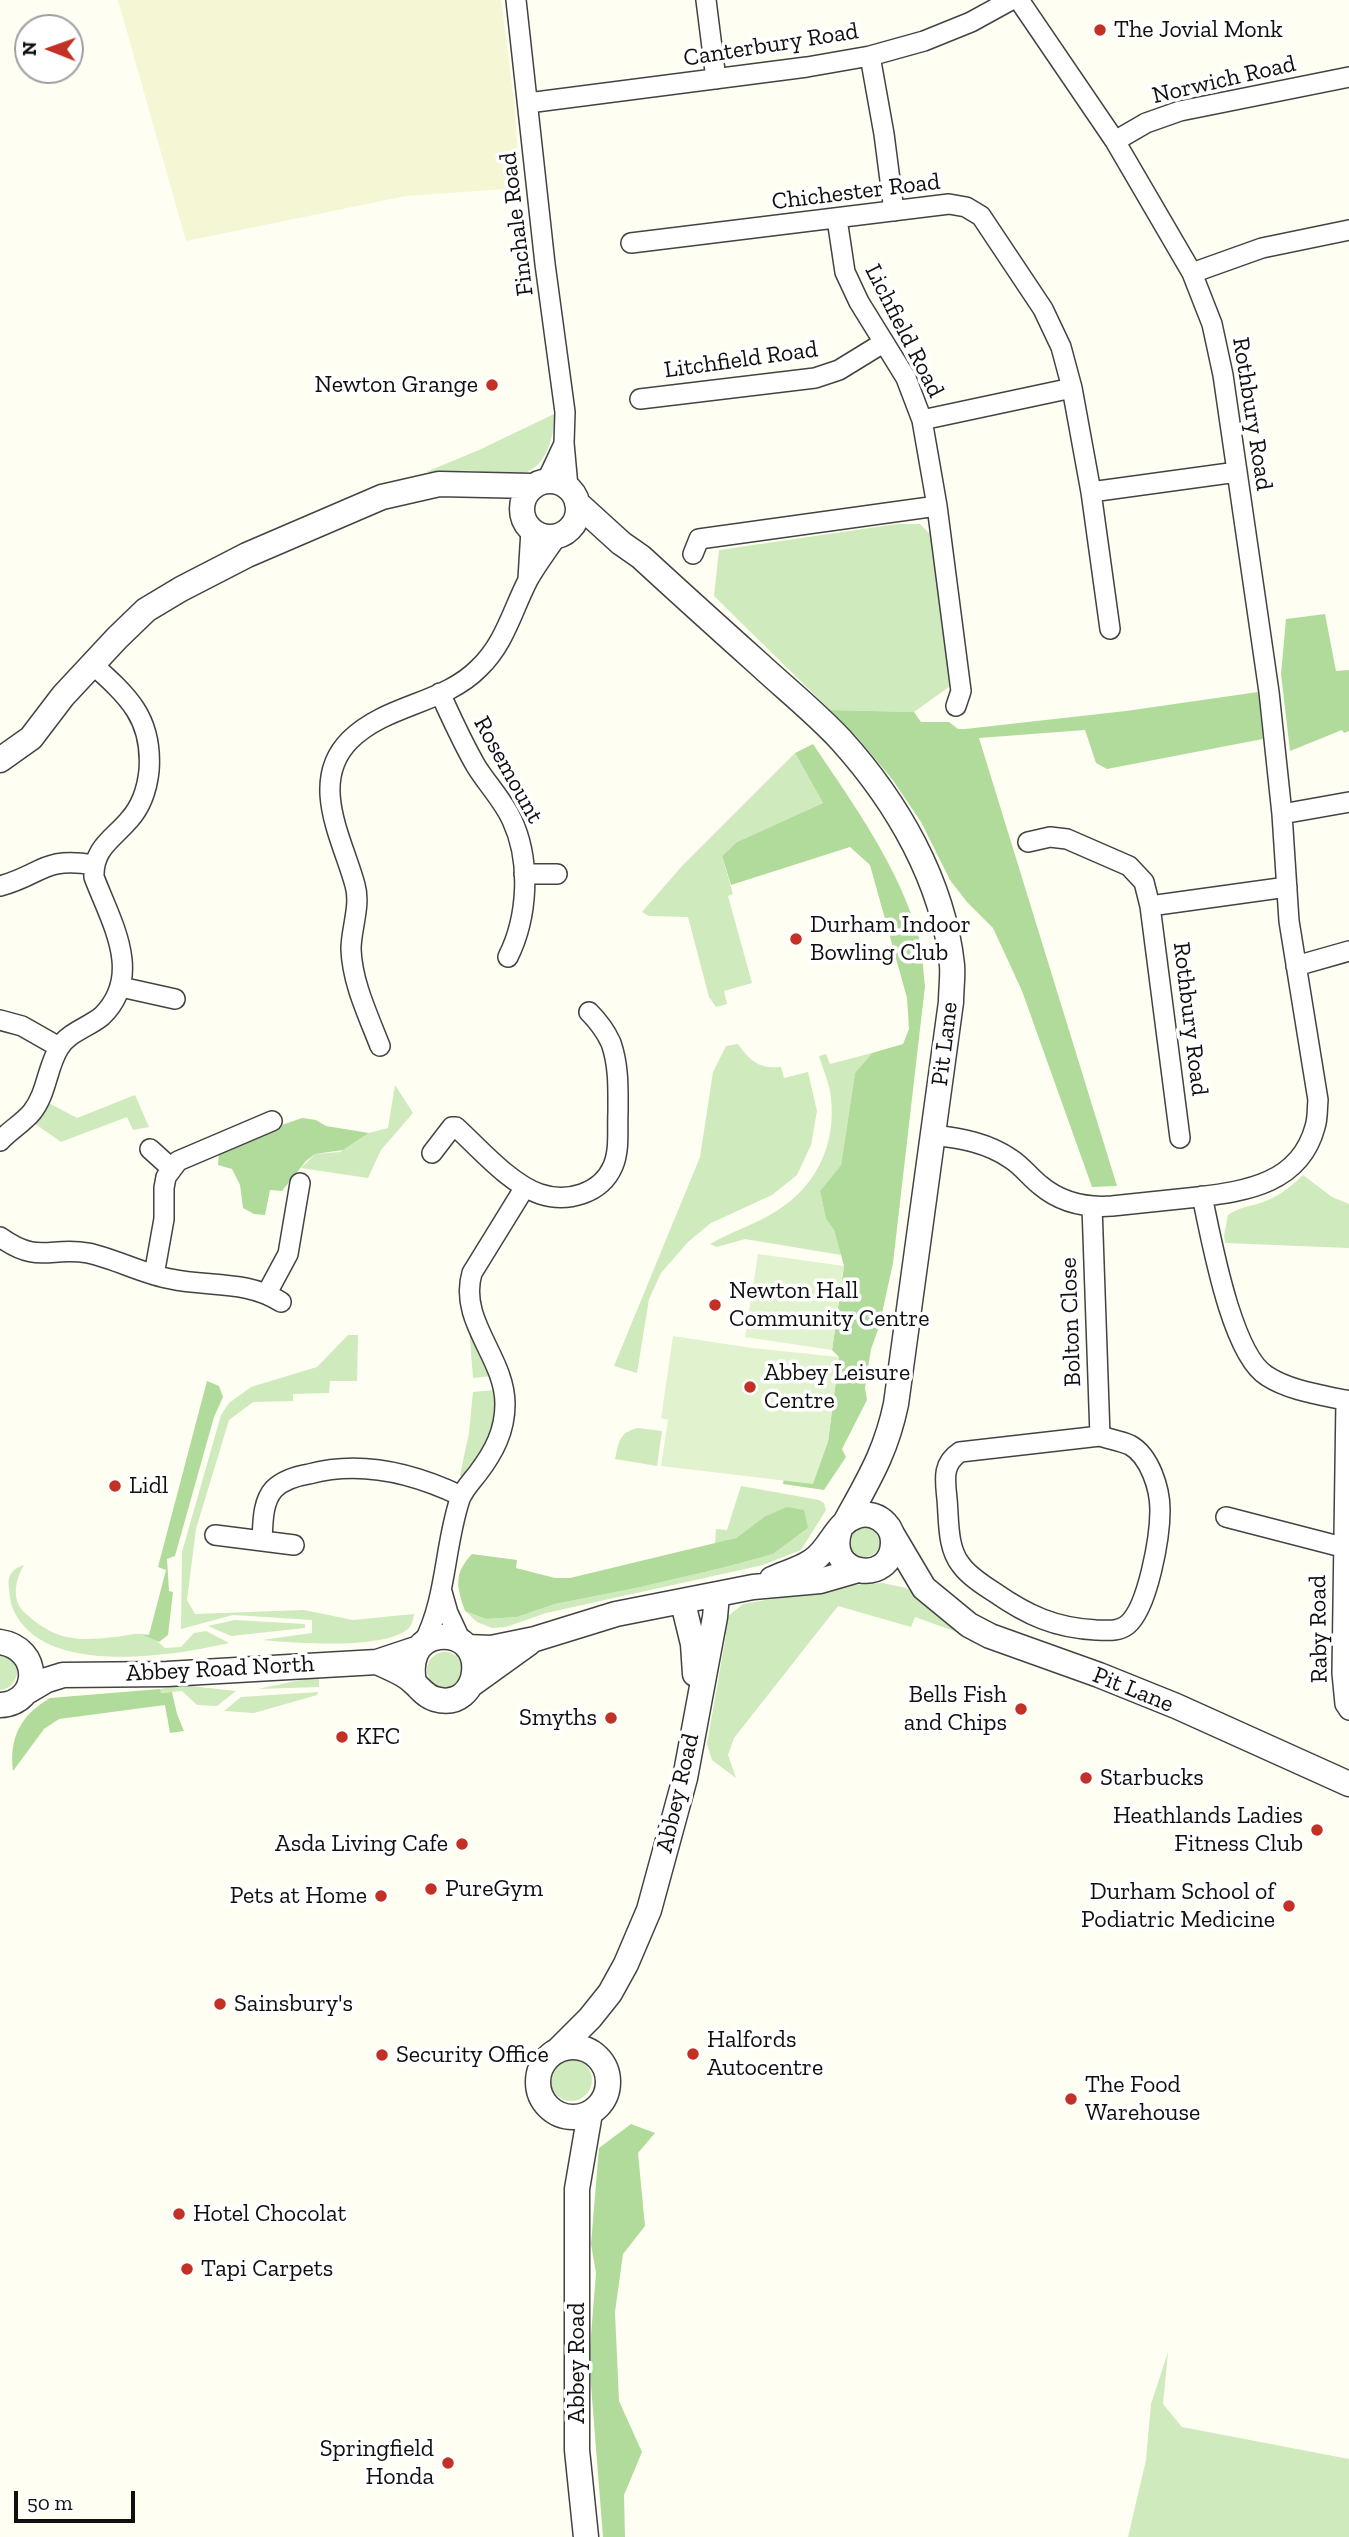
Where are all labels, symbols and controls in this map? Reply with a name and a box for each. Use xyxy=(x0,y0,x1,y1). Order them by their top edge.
north arrow xyxy=(14,14,84,84)
place label: The Jovial Monk xyxy=(1114,16,1283,44)
street label: Canterbury Road xyxy=(681,17,861,73)
marker: The Jovial Monk xyxy=(1092,22,1108,38)
text: N xyxy=(18,41,41,56)
street label: Norwich Road xyxy=(1150,50,1298,110)
street label: Finchale Road xyxy=(494,150,540,298)
street label: Chichester Road xyxy=(770,167,942,217)
street label: Lichfield Road xyxy=(858,259,950,403)
street label: Litchfield Road xyxy=(662,335,820,385)
street label: Rothbury Road xyxy=(1226,335,1278,493)
place label: Newton Grange xyxy=(315,371,478,399)
marker: Newton Grange xyxy=(484,377,500,393)
street label: Rosemount xyxy=(467,712,549,828)
place label: Durham Indoor Bowling Club xyxy=(810,911,971,967)
marker: Durham Indoor Bowling Club xyxy=(788,931,804,947)
street label: Rothbury Road xyxy=(1166,940,1214,1098)
street label: Pit Lane xyxy=(926,1000,964,1088)
street label: Bolton Close xyxy=(1054,1257,1088,1387)
place label: Newton Hall Community Centre xyxy=(729,1277,930,1333)
marker: Newton Hall Community Centre xyxy=(707,1297,723,1313)
place label: Abbey Leisure Centre xyxy=(764,1359,910,1415)
marker: Abbey Leisure Centre xyxy=(742,1379,758,1395)
place label: Lidl xyxy=(129,1472,168,1500)
marker: Lidl xyxy=(107,1478,123,1494)
street label: Raby Road xyxy=(1304,1575,1334,1683)
street label: Abbey Road North xyxy=(125,1650,315,1688)
street label: Pit Lane xyxy=(1088,1661,1178,1719)
place label: Bells Fish and Chips xyxy=(904,1681,1007,1737)
marker: Bells Fish and Chips xyxy=(1013,1701,1029,1717)
place label: Smyths xyxy=(519,1704,597,1732)
marker: Smyths xyxy=(603,1710,619,1726)
place label: KFC xyxy=(356,1723,400,1751)
marker: KFC xyxy=(334,1729,350,1745)
street label: Abbey Road xyxy=(650,1731,706,1855)
place label: Starbucks xyxy=(1100,1764,1204,1792)
marker: Starbucks xyxy=(1078,1770,1094,1786)
place label: Heathlands Ladies Fitness Club xyxy=(1113,1802,1303,1858)
marker: Heathlands Ladies Fitness Club xyxy=(1309,1822,1325,1838)
place label: Asda Living Cafe xyxy=(275,1830,448,1858)
marker: Asda Living Cafe xyxy=(454,1836,470,1852)
place label: PureGym xyxy=(445,1875,543,1903)
place label: Durham School of Podiatric Medicine xyxy=(1081,1878,1275,1934)
marker: PureGym xyxy=(423,1881,439,1897)
place label: Pets at Home xyxy=(230,1882,367,1910)
marker: Pets at Home xyxy=(373,1888,389,1904)
marker: Durham School of Podiatric Medicine xyxy=(1281,1898,1297,1914)
place label: Sainsbury's xyxy=(234,1990,353,2018)
marker: Sainsbury's xyxy=(212,1996,228,2012)
place label: Halfords Autocentre xyxy=(707,2026,823,2082)
place label: Security Office xyxy=(396,2041,549,2069)
marker: Halfords Autocentre xyxy=(685,2046,701,2062)
marker: Security Office xyxy=(374,2047,390,2063)
place label: The Food Warehouse xyxy=(1085,2071,1200,2127)
marker: The Food Warehouse xyxy=(1063,2091,1079,2107)
place label: Hotel Chocolat xyxy=(193,2200,346,2228)
marker: Hotel Chocolat xyxy=(171,2206,187,2222)
place label: Tapi Carpets xyxy=(201,2255,333,2283)
marker: Tapi Carpets xyxy=(179,2261,195,2277)
street label: Abbey Road xyxy=(563,2302,591,2424)
place label: Springfield Honda xyxy=(320,2435,434,2491)
marker: Springfield Honda xyxy=(440,2455,456,2471)
scale bar xyxy=(18,2478,138,2522)
text: 50 m xyxy=(27,2490,73,2515)

